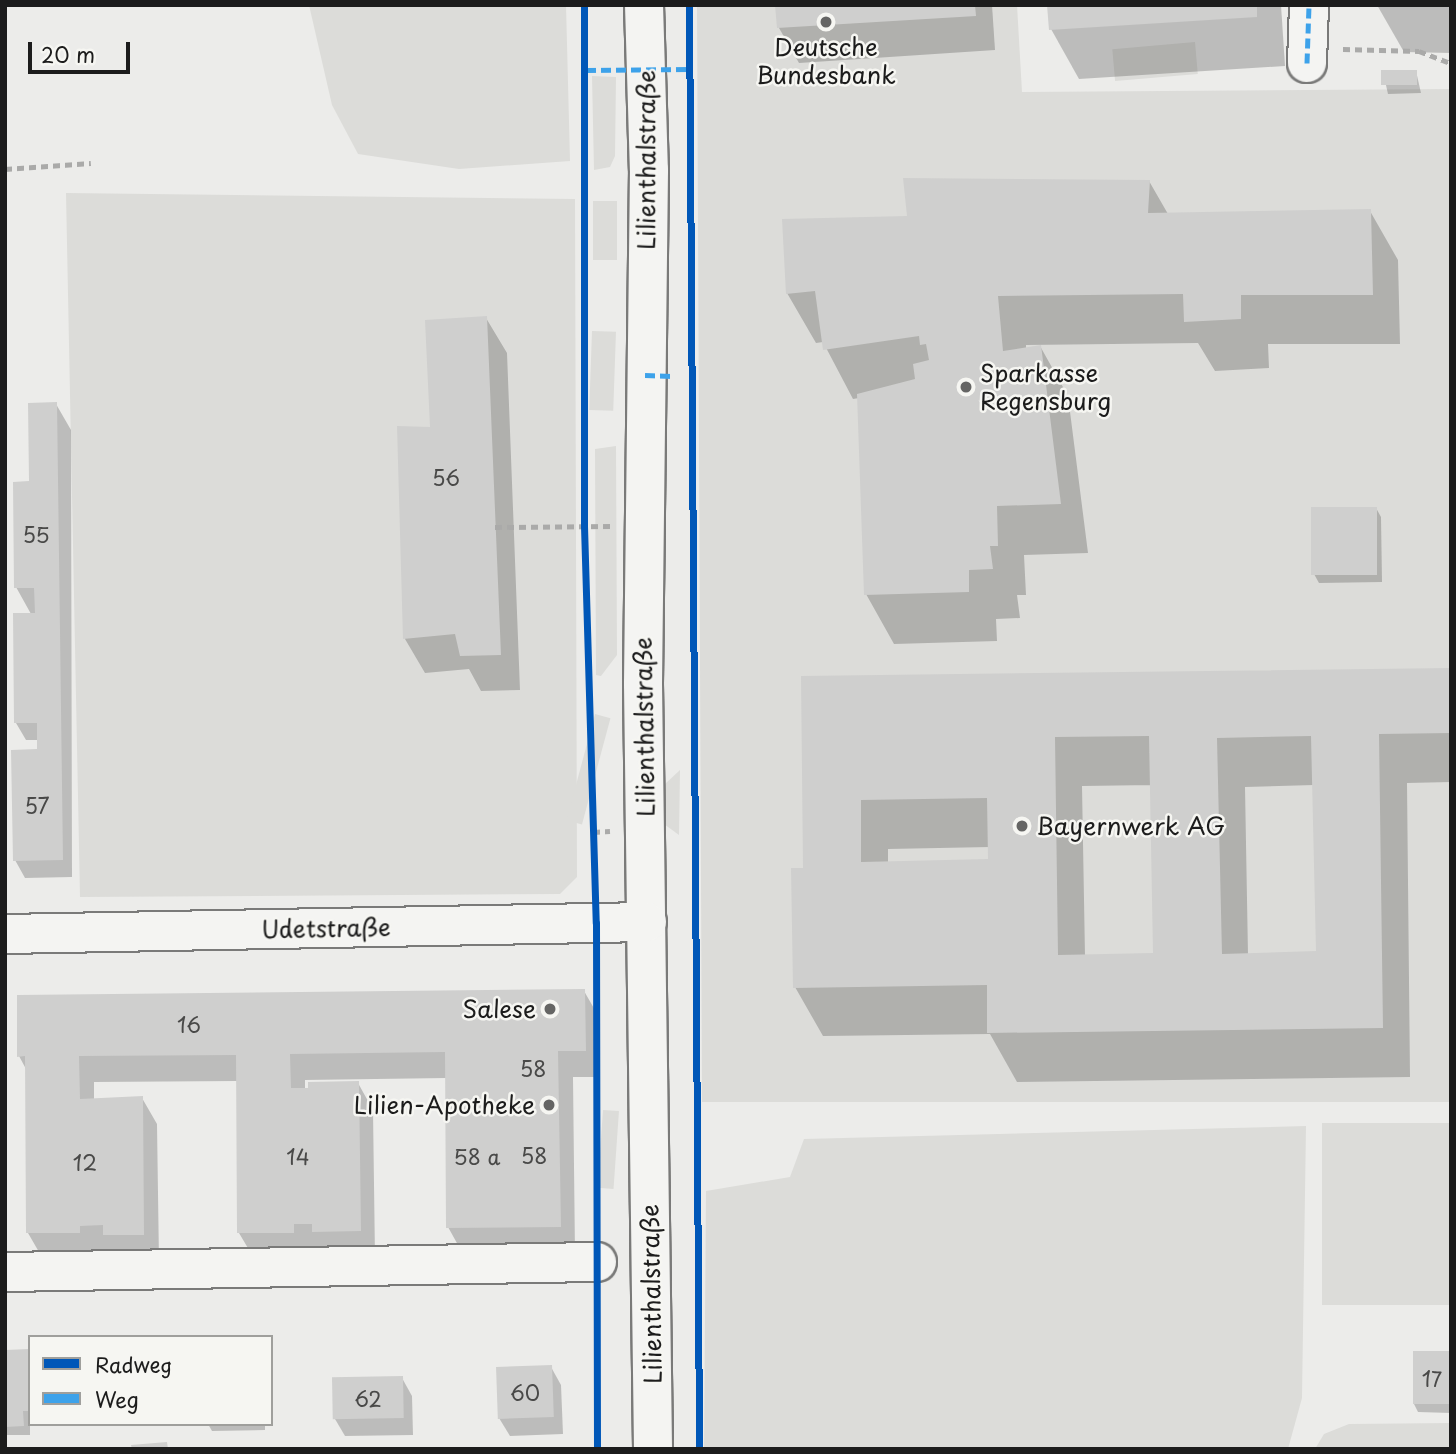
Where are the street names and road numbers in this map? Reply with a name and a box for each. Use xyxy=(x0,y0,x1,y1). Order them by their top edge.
street label: Lilienthalstraße xyxy=(632,70,660,250)
street label: Lilienthalstraße xyxy=(628,637,660,817)
street label: Udetstraße xyxy=(261,912,391,944)
street label: Lilienthalstraße xyxy=(635,1204,667,1384)

